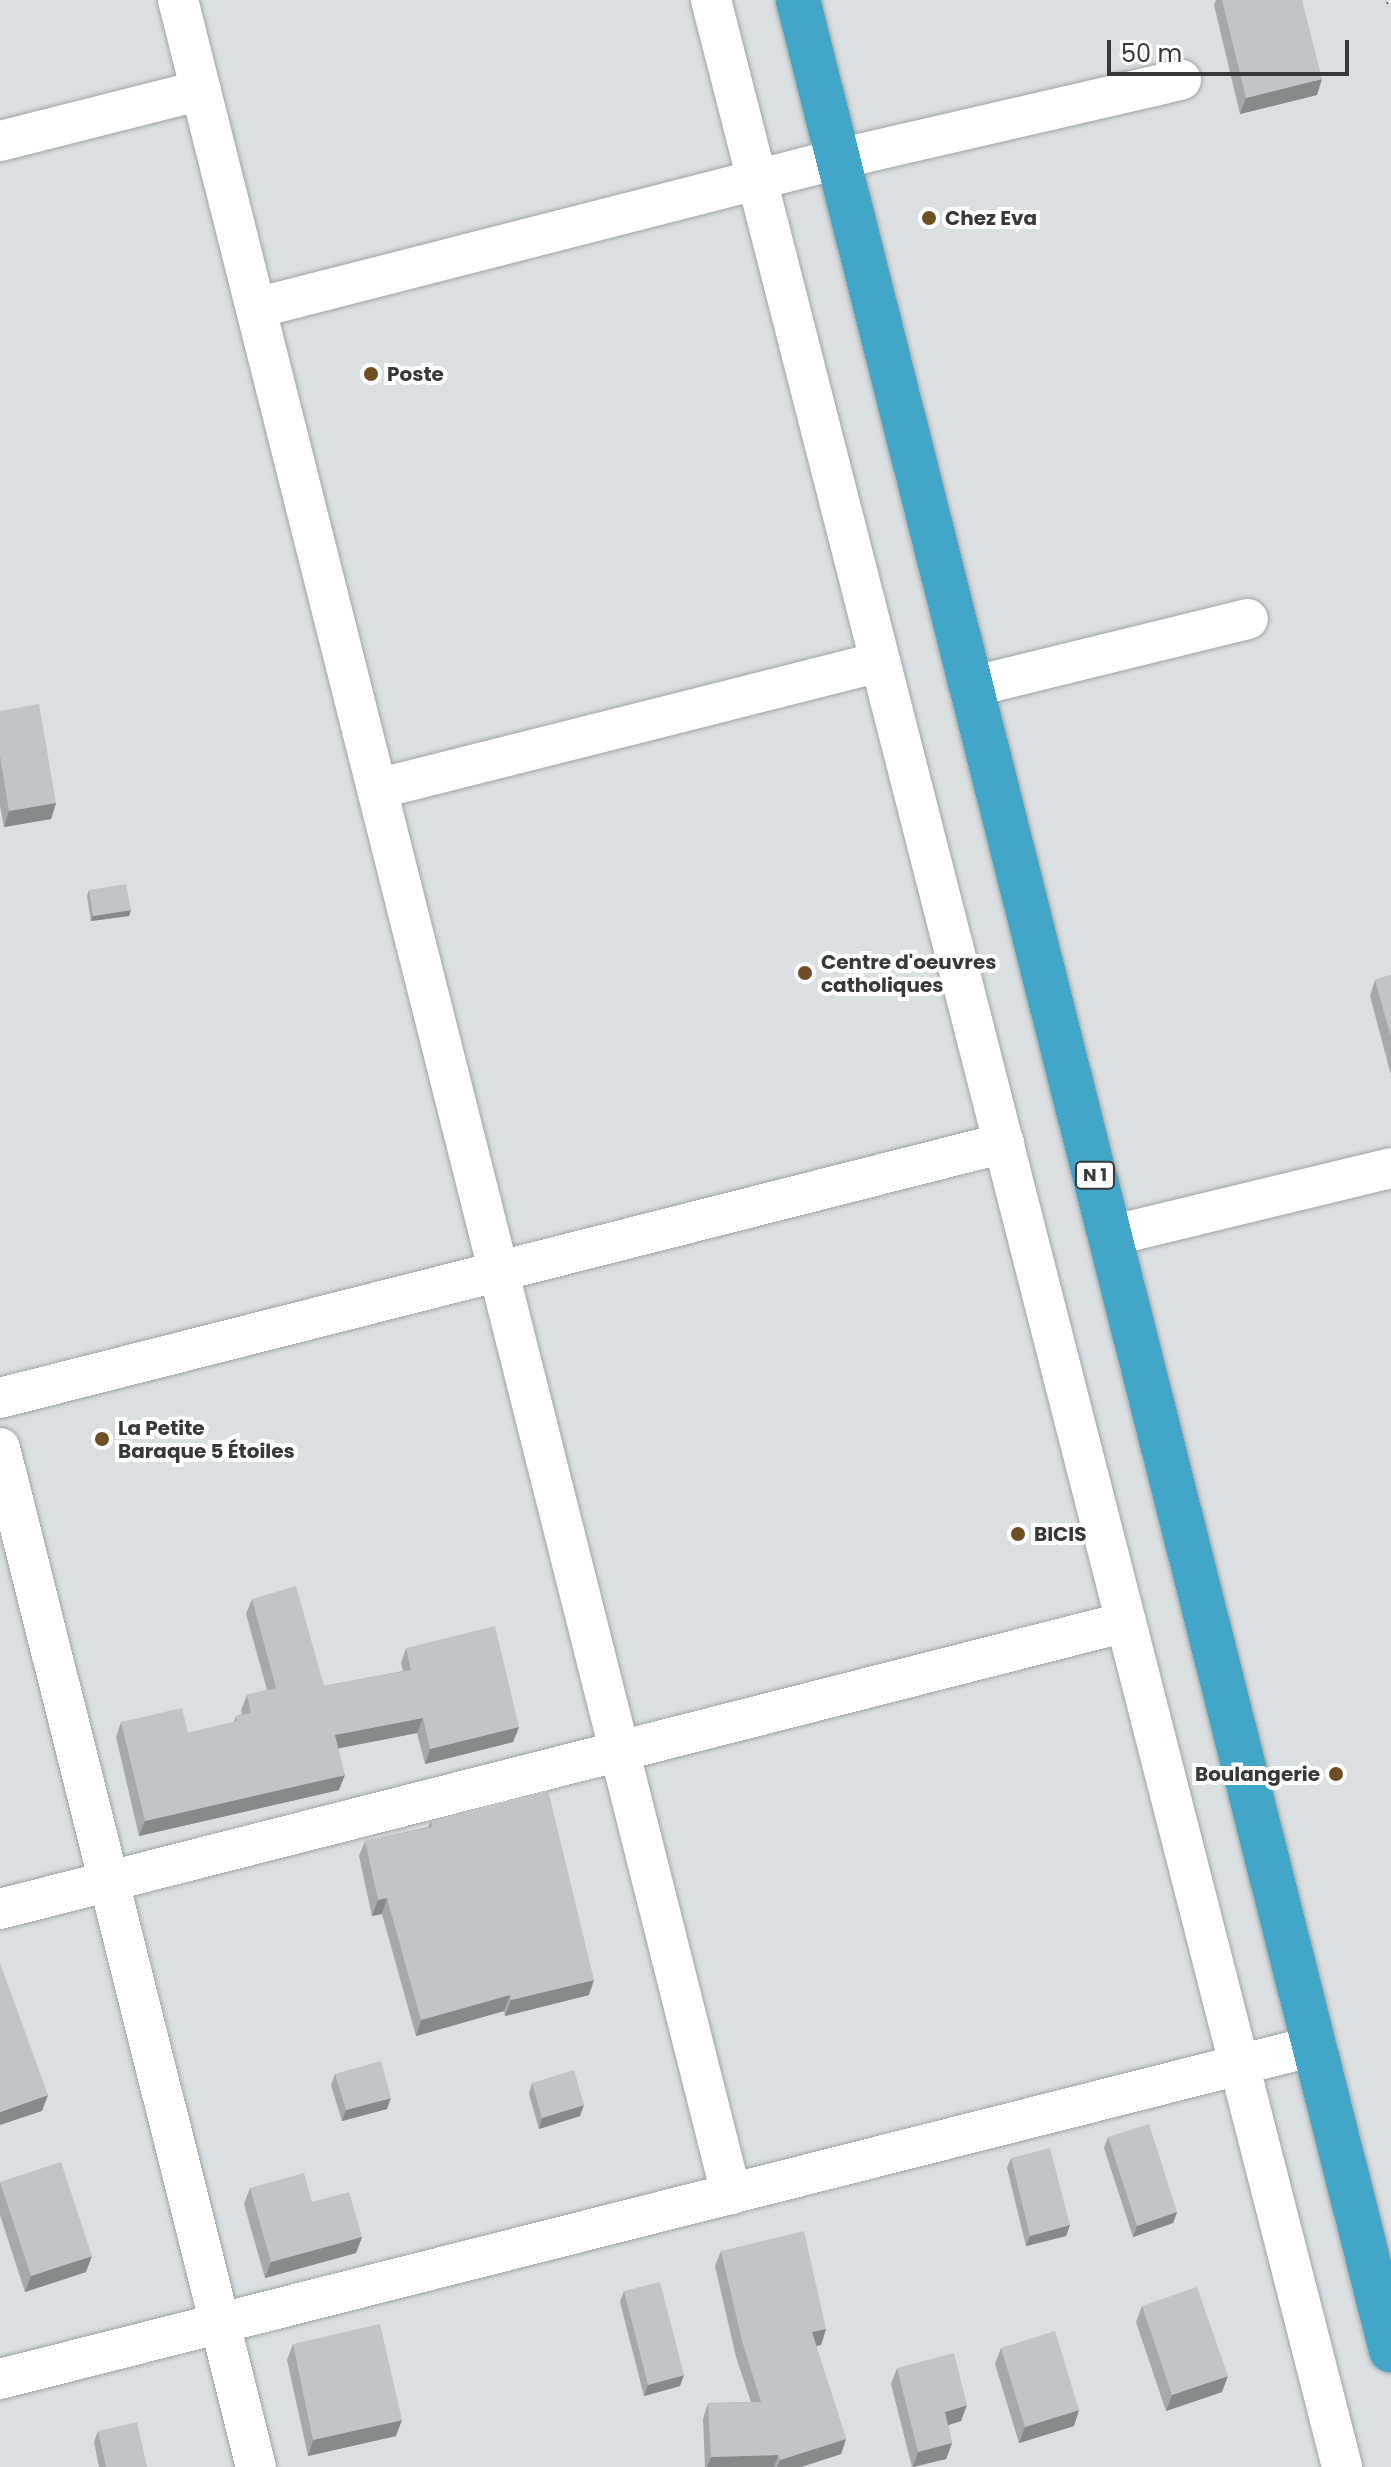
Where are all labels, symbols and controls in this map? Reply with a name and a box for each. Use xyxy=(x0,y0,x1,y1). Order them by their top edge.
scale bar xyxy=(1111,24,1353,74)
text: 50 m xyxy=(1121,37,1182,70)
place label: Chez Eva xyxy=(945,206,1037,230)
marker: Chez Eva xyxy=(920,209,938,227)
place label: Poste xyxy=(387,362,444,386)
marker: Poste xyxy=(362,365,380,383)
place label: Centre d'oeuvres catholiques xyxy=(821,950,996,997)
marker: Centre d'oeuvres catholiques xyxy=(796,964,814,982)
road number: N 1 xyxy=(1073,1161,1117,1189)
place label: La Petite Baraque 5 Étoiles xyxy=(118,1416,295,1463)
marker: La Petite Baraque 5 Étoiles xyxy=(93,1430,111,1448)
place label: BICIS xyxy=(1034,1522,1087,1546)
marker: BICIS xyxy=(1009,1525,1027,1543)
place label: Boulangerie xyxy=(1195,1762,1320,1786)
marker: Boulangerie xyxy=(1327,1765,1345,1783)

